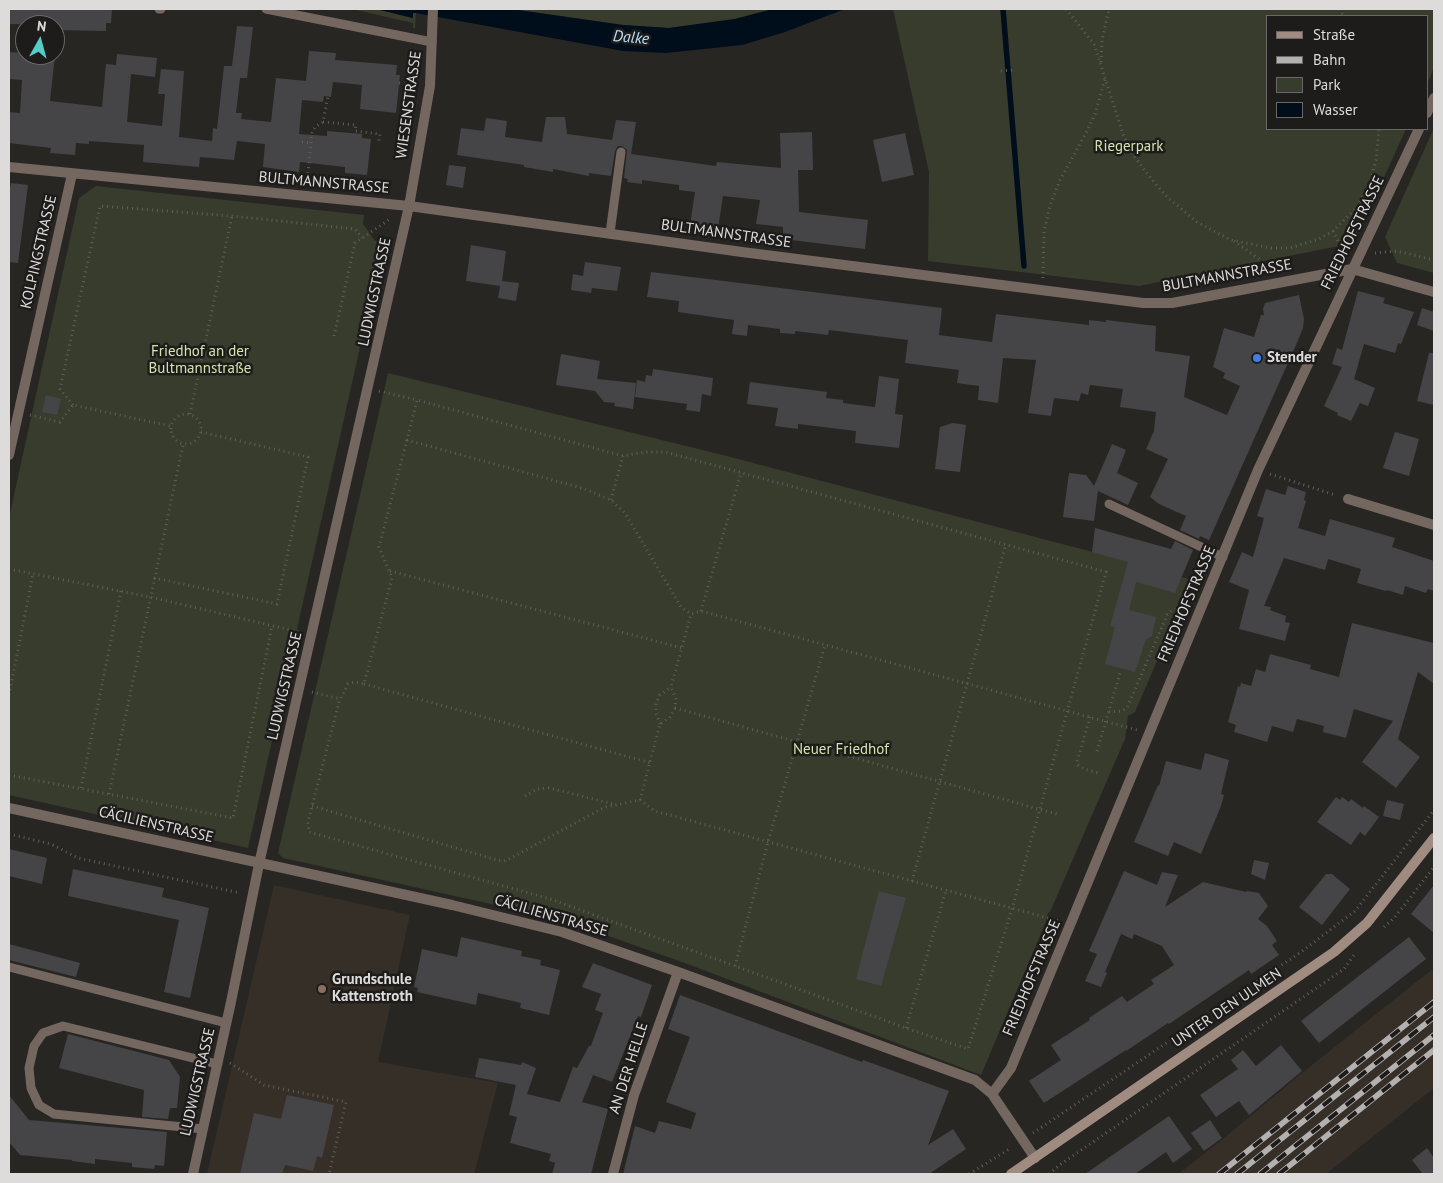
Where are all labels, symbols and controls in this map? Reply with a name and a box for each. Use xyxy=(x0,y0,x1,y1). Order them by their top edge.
north arrow xyxy=(15,15,65,65)
legend xyxy=(1266,15,1428,130)
text: N xyxy=(36,17,47,36)
text: Straße xyxy=(1313,25,1355,44)
water label: Dalke xyxy=(612,27,650,49)
street label: WIESENSTRASSE xyxy=(393,50,425,160)
text: Bahn xyxy=(1313,50,1346,69)
text: Park xyxy=(1313,75,1341,94)
text: Wasser xyxy=(1313,100,1358,119)
park label: Riegerpark xyxy=(1094,138,1164,156)
street label: BULTMANNSTRASSE xyxy=(258,168,390,198)
street label: FRIEDHOFSTRASSE xyxy=(1318,173,1388,293)
street label: KOLPINGSTRASSE xyxy=(17,193,61,311)
street label: BULTMANNSTRASSE xyxy=(660,216,792,252)
street label: LUDWIGSTRASSE xyxy=(355,236,395,348)
street label: BULTMANNSTRASSE xyxy=(1161,256,1293,296)
park label: Friedhof an der Bultmannstraße xyxy=(149,343,251,378)
place label: Stender xyxy=(1267,349,1317,367)
marker: Stender xyxy=(1251,352,1263,364)
street label: FRIEDHOFSTRASSE xyxy=(1154,543,1220,665)
street label: LUDWIGSTRASSE xyxy=(264,630,306,742)
park label: Neuer Friedhof xyxy=(793,741,889,759)
street label: CÄCILIENSTRASSE xyxy=(97,803,215,847)
street label: CÄCILIENSTRASSE xyxy=(492,891,610,941)
street label: FRIEDHOFSTRASSE xyxy=(999,917,1065,1039)
street label: UNTER DEN ULMEN xyxy=(1169,965,1285,1051)
place label: Grundschule Kattenstroth xyxy=(332,971,413,1006)
marker: Grundschule Kattenstroth xyxy=(316,983,328,995)
street label: AN DER HELLE xyxy=(606,1020,652,1116)
street label: LUDWIGSTRASSE xyxy=(177,1026,219,1138)

